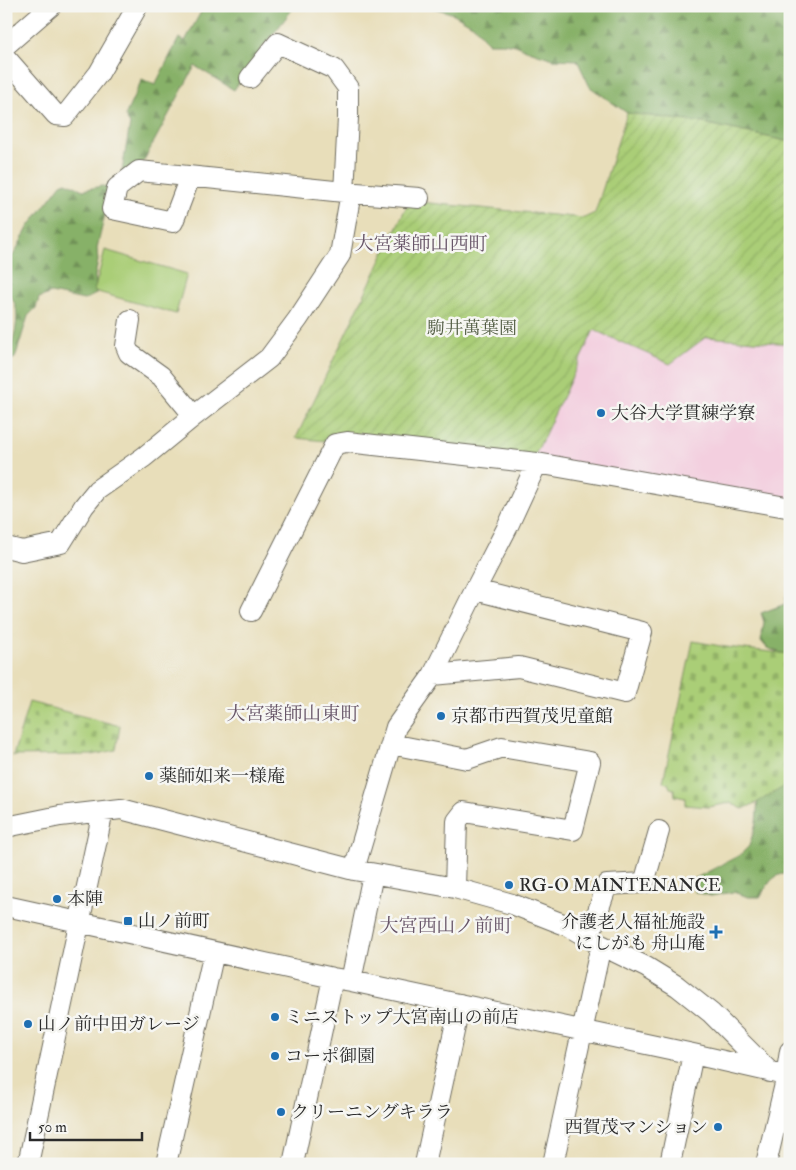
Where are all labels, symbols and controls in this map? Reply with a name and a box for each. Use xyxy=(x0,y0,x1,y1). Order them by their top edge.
district label: 大宮薬師山西町 xyxy=(354,232,488,256)
park label: 駒井萬葉園 xyxy=(427,317,517,340)
place label: 大谷大学貫練学寮 xyxy=(611,402,755,425)
marker: 大谷大学貫練学寮 xyxy=(595,407,607,419)
district label: 大宮薬師山東町 xyxy=(226,702,360,726)
place label: 京都市西賀茂児童館 xyxy=(451,705,613,728)
marker: 京都市西賀茂児童館 xyxy=(435,710,447,722)
place label: 薬師如来一様庵 xyxy=(159,765,285,788)
marker: 薬師如来一様庵 xyxy=(143,770,155,782)
place label: RG-O MAINTENANCE xyxy=(519,874,721,897)
marker: RG-O MAINTENANCE xyxy=(503,879,515,891)
place label: 本陣 xyxy=(67,888,103,911)
marker: 本陣 xyxy=(51,893,63,905)
place label: 山ノ前町 xyxy=(138,910,210,933)
place label: 介護老人福祉施設 にしがも 舟山庵 xyxy=(561,911,705,955)
district label: 大宮西山ノ前町 xyxy=(379,914,513,938)
marker: 山ノ前町 xyxy=(122,915,134,927)
marker: 介護老人福祉施設 にしがも 舟山庵 xyxy=(709,925,723,939)
place label: ミニストップ大宮南山の前店 xyxy=(285,1006,518,1029)
marker: ミニストップ大宮南山の前店 xyxy=(269,1011,281,1023)
place label: 山ノ前中田ガレージ xyxy=(38,1013,200,1036)
marker: 山ノ前中田ガレージ xyxy=(22,1018,34,1030)
place label: コーポ御園 xyxy=(285,1045,375,1068)
marker: コーポ御園 xyxy=(269,1050,281,1062)
place label: クリーニングキララ xyxy=(291,1101,453,1124)
marker: クリーニングキララ xyxy=(275,1106,287,1118)
scale bar xyxy=(30,1110,142,1142)
place label: 西賀茂マンション xyxy=(565,1116,708,1139)
text: 50 m xyxy=(38,1118,67,1137)
marker: 西賀茂マンション xyxy=(712,1121,724,1133)

